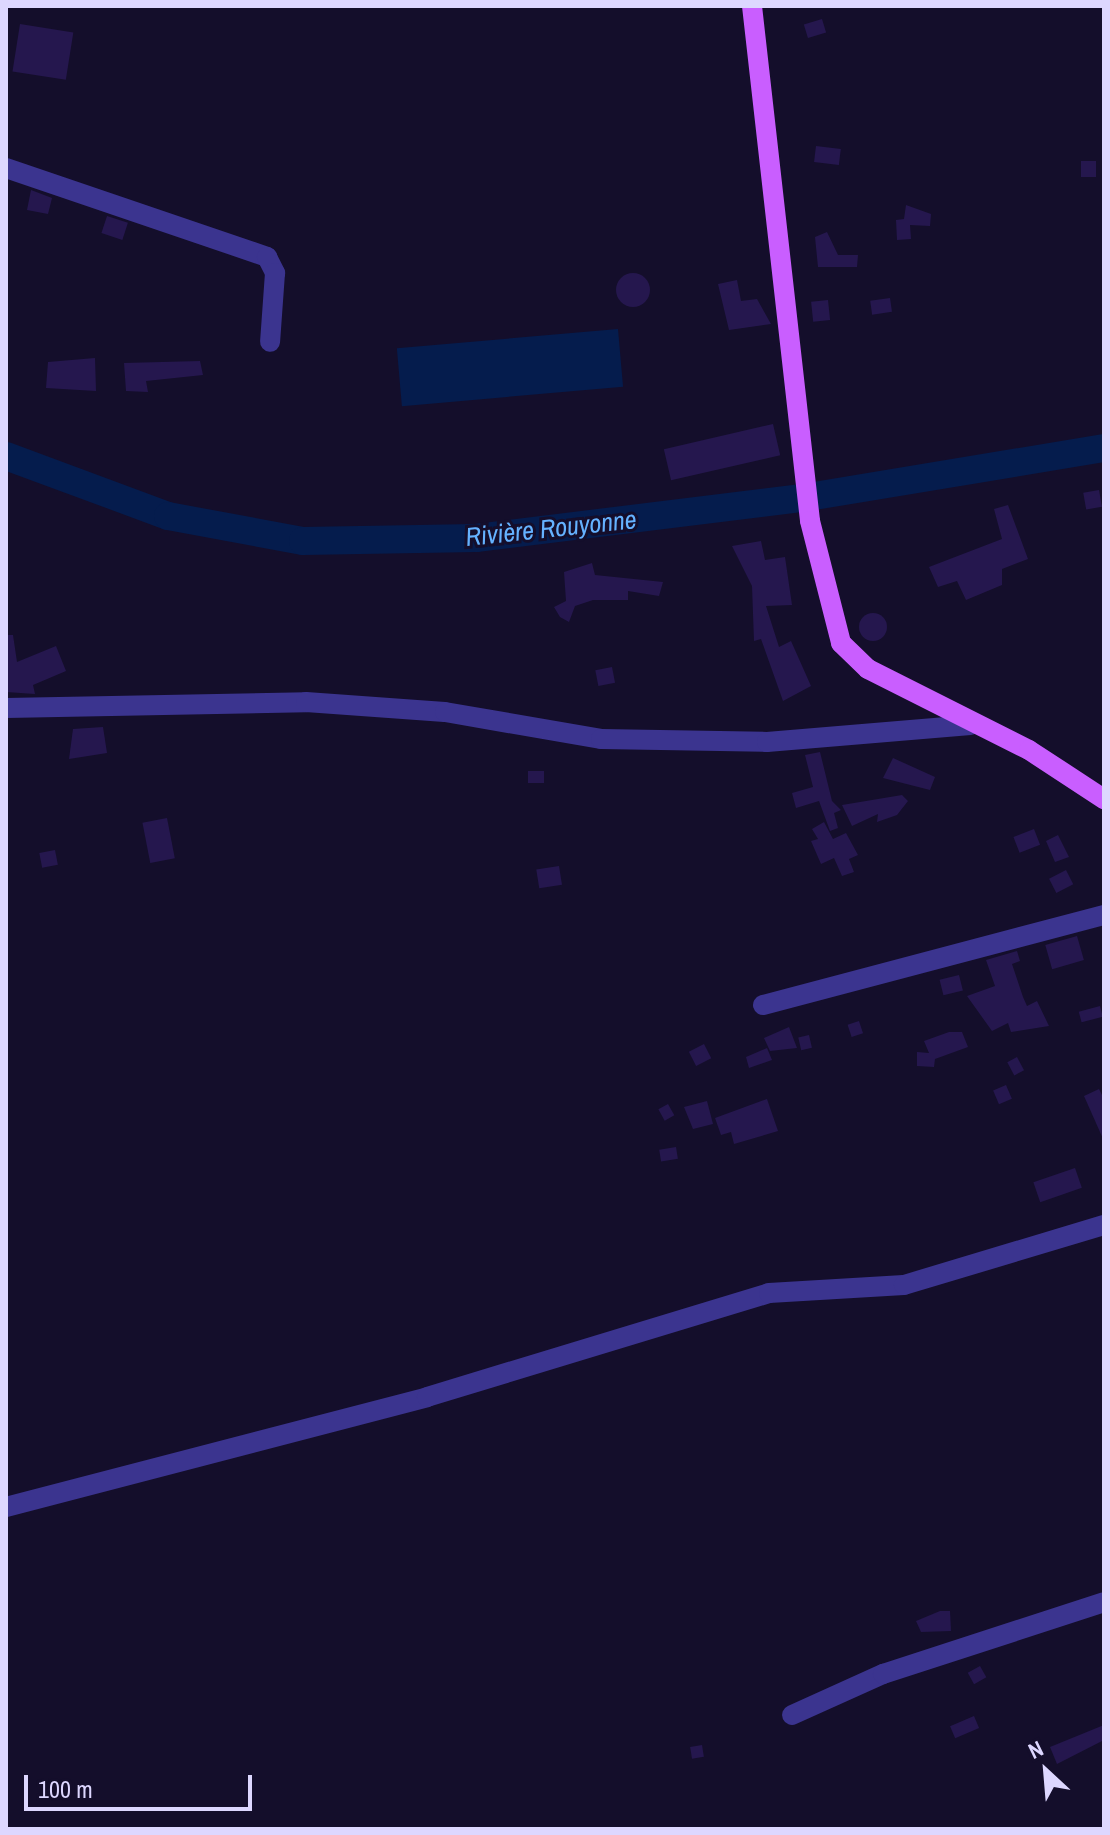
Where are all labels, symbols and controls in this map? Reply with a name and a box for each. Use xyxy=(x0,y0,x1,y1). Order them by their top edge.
water label: Rivière Rouyonne xyxy=(464,504,638,552)
north arrow xyxy=(1006,1731,1086,1811)
text: N xyxy=(1023,1733,1048,1766)
scale bar xyxy=(28,1759,256,1809)
text: 100 m xyxy=(38,1773,93,1805)

